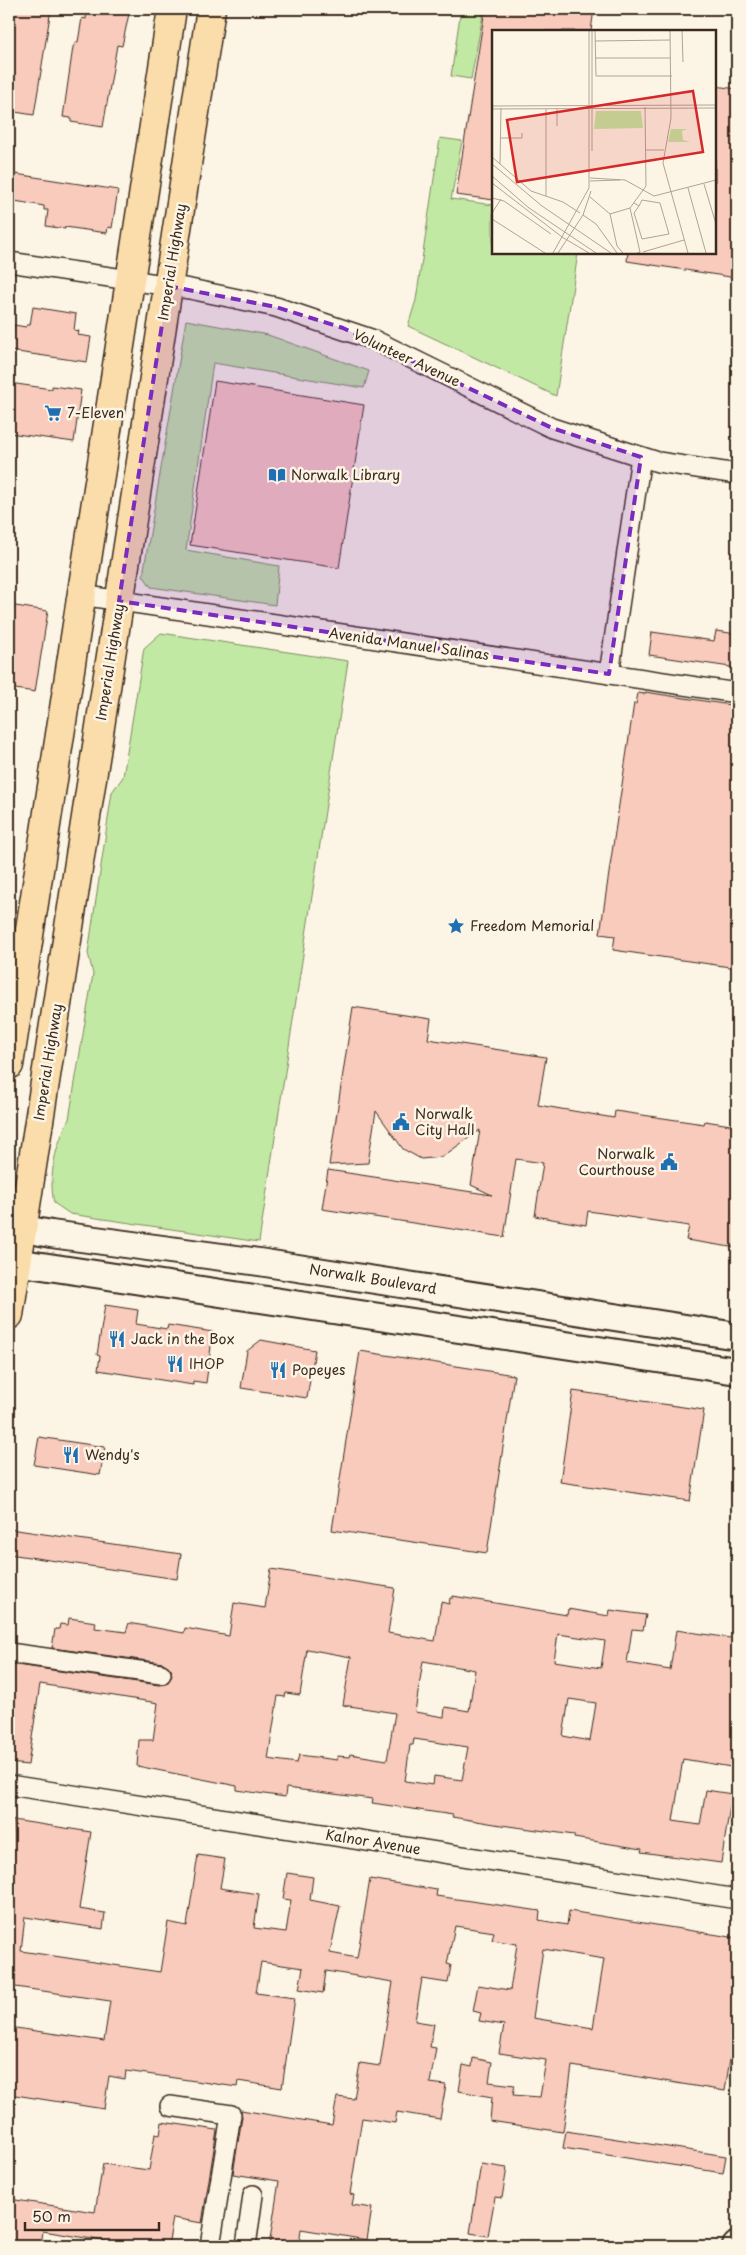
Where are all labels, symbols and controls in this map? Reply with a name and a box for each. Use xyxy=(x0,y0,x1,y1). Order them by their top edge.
inset map xyxy=(492,30,716,254)
street label: Imperial Highway xyxy=(152,202,191,322)
street label: Volunteer Avenue xyxy=(350,324,464,392)
place label: 7-Eleven xyxy=(67,402,124,423)
supermarket icon: 7-Eleven xyxy=(43,403,63,423)
place label: Norwalk Library xyxy=(291,464,400,485)
library icon: Norwalk Library xyxy=(267,465,287,485)
street label: Imperial Highway xyxy=(90,602,129,722)
street label: Avenida Manuel Salinas xyxy=(328,622,491,665)
place label: Freedom Memorial xyxy=(470,915,594,936)
place icon: Freedom Memorial xyxy=(446,916,466,936)
street label: Imperial Highway xyxy=(28,1002,67,1122)
place label: Norwalk City Hall xyxy=(415,1103,475,1140)
public building icon: Norwalk City Hall xyxy=(391,1112,411,1132)
place label: Norwalk Courthouse xyxy=(579,1143,655,1180)
public building icon: Norwalk Courthouse xyxy=(659,1152,679,1172)
street label: Norwalk Boulevard xyxy=(308,1258,439,1299)
place label: Jack in the Box xyxy=(131,1328,235,1349)
restaurant icon: Jack in the Box xyxy=(107,1329,127,1349)
place label: IHOP xyxy=(189,1353,224,1374)
restaurant icon: IHOP xyxy=(165,1354,185,1374)
place label: Popeyes xyxy=(292,1359,345,1380)
restaurant icon: Popeyes xyxy=(268,1360,288,1380)
place label: Wendy's xyxy=(85,1444,140,1465)
restaurant icon: Wendy's xyxy=(61,1445,81,1465)
street label: Kalnor Avenue xyxy=(324,1824,423,1859)
scale bar xyxy=(25,2200,159,2232)
text: 50 m xyxy=(32,2204,71,2227)

